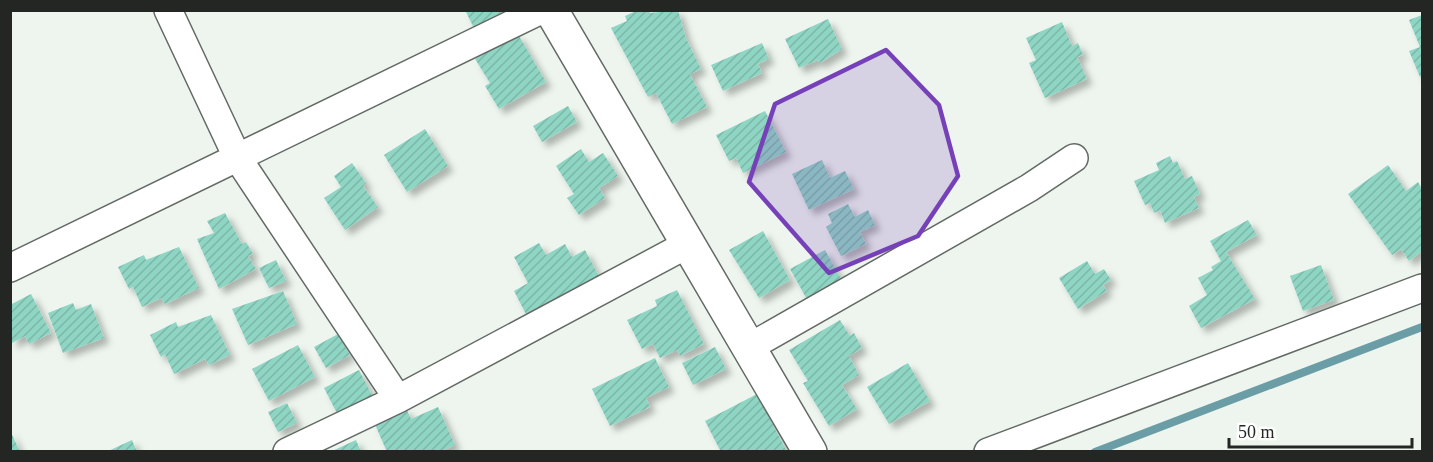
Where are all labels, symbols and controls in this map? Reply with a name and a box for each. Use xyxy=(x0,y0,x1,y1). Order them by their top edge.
scale bar xyxy=(1229,411,1412,449)
text: 50 m xyxy=(1238,422,1275,442)

